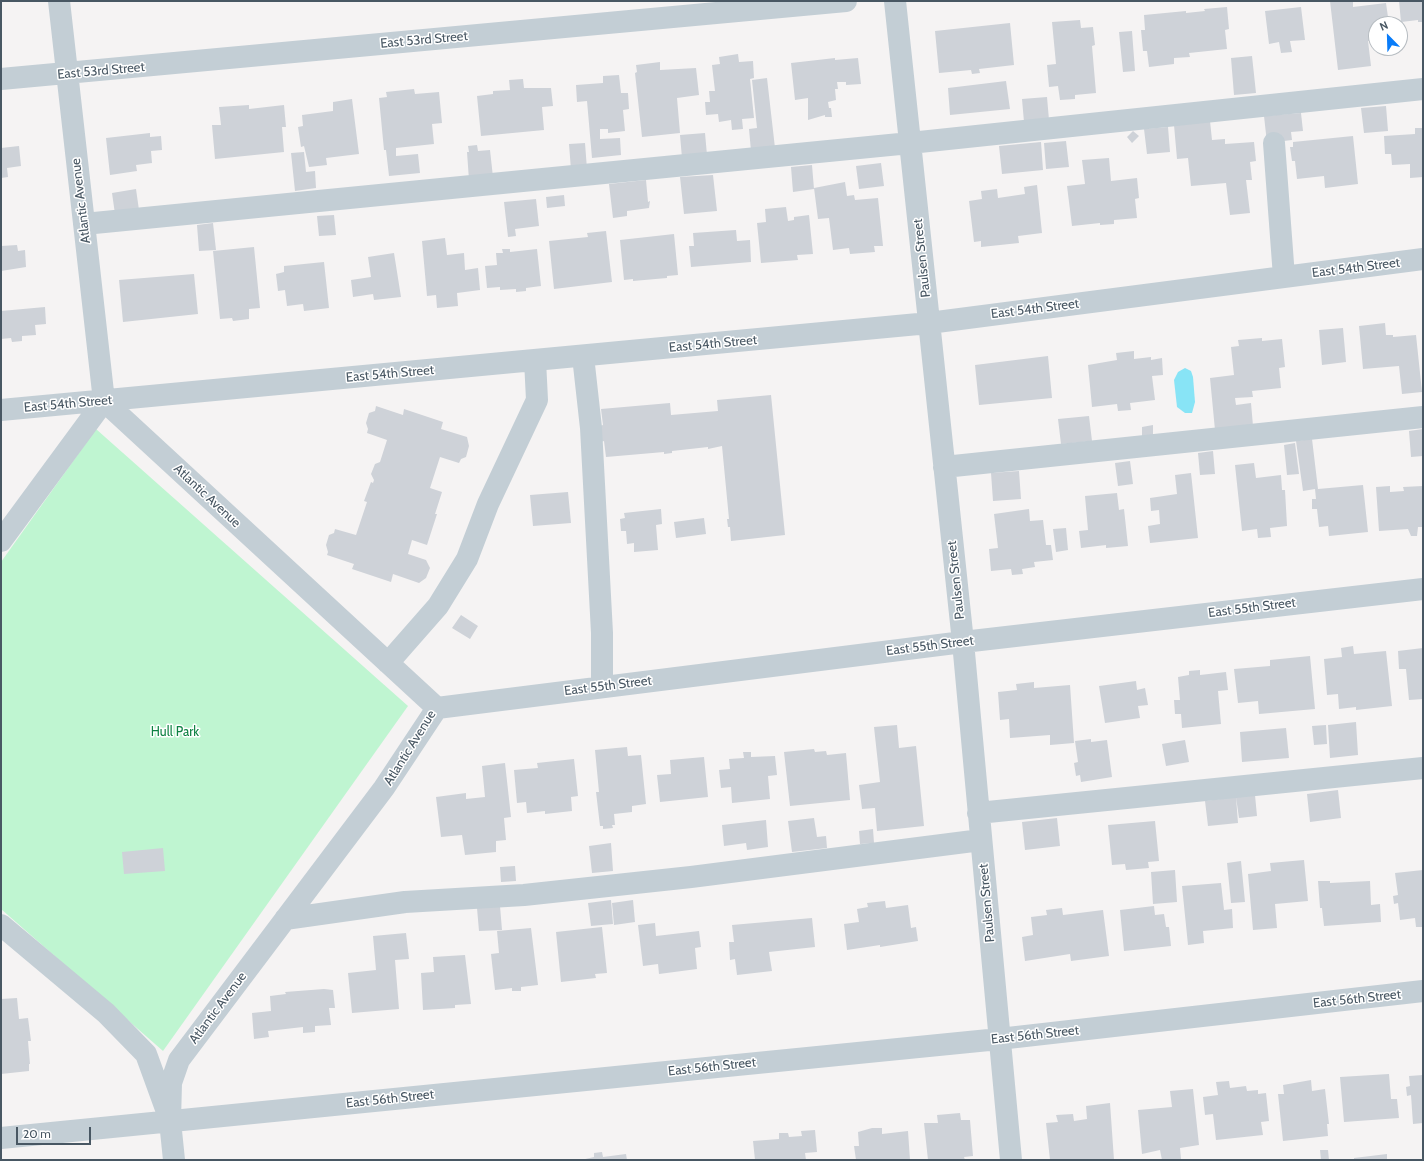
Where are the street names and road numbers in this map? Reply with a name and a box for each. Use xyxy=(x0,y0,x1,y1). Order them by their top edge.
street label: East 53rd Street xyxy=(380,28,468,52)
street label: East 53rd Street xyxy=(57,59,145,83)
street label: Atlantic Avenue xyxy=(68,158,94,244)
street label: Paulsen Street xyxy=(910,218,934,298)
street label: East 54th Street xyxy=(1311,255,1401,281)
street label: East 54th Street xyxy=(990,296,1080,322)
street label: East 54th Street xyxy=(668,332,758,356)
street label: East 54th Street xyxy=(345,362,435,386)
street label: East 54th Street xyxy=(23,392,113,416)
street label: Atlantic Avenue xyxy=(170,461,244,531)
street label: Paulsen Street xyxy=(944,540,968,620)
street label: East 55th Street xyxy=(1207,595,1297,621)
street label: East 55th Street xyxy=(885,633,975,659)
street label: East 55th Street xyxy=(563,673,653,699)
street label: Atlantic Avenue xyxy=(381,708,439,788)
street label: Paulsen Street xyxy=(976,863,998,943)
street label: Atlantic Avenue xyxy=(186,969,250,1047)
street label: East 56th Street xyxy=(1312,987,1402,1011)
street label: East 56th Street xyxy=(990,1023,1080,1047)
street label: East 56th Street xyxy=(667,1055,757,1079)
street label: East 56th Street xyxy=(345,1087,435,1111)

